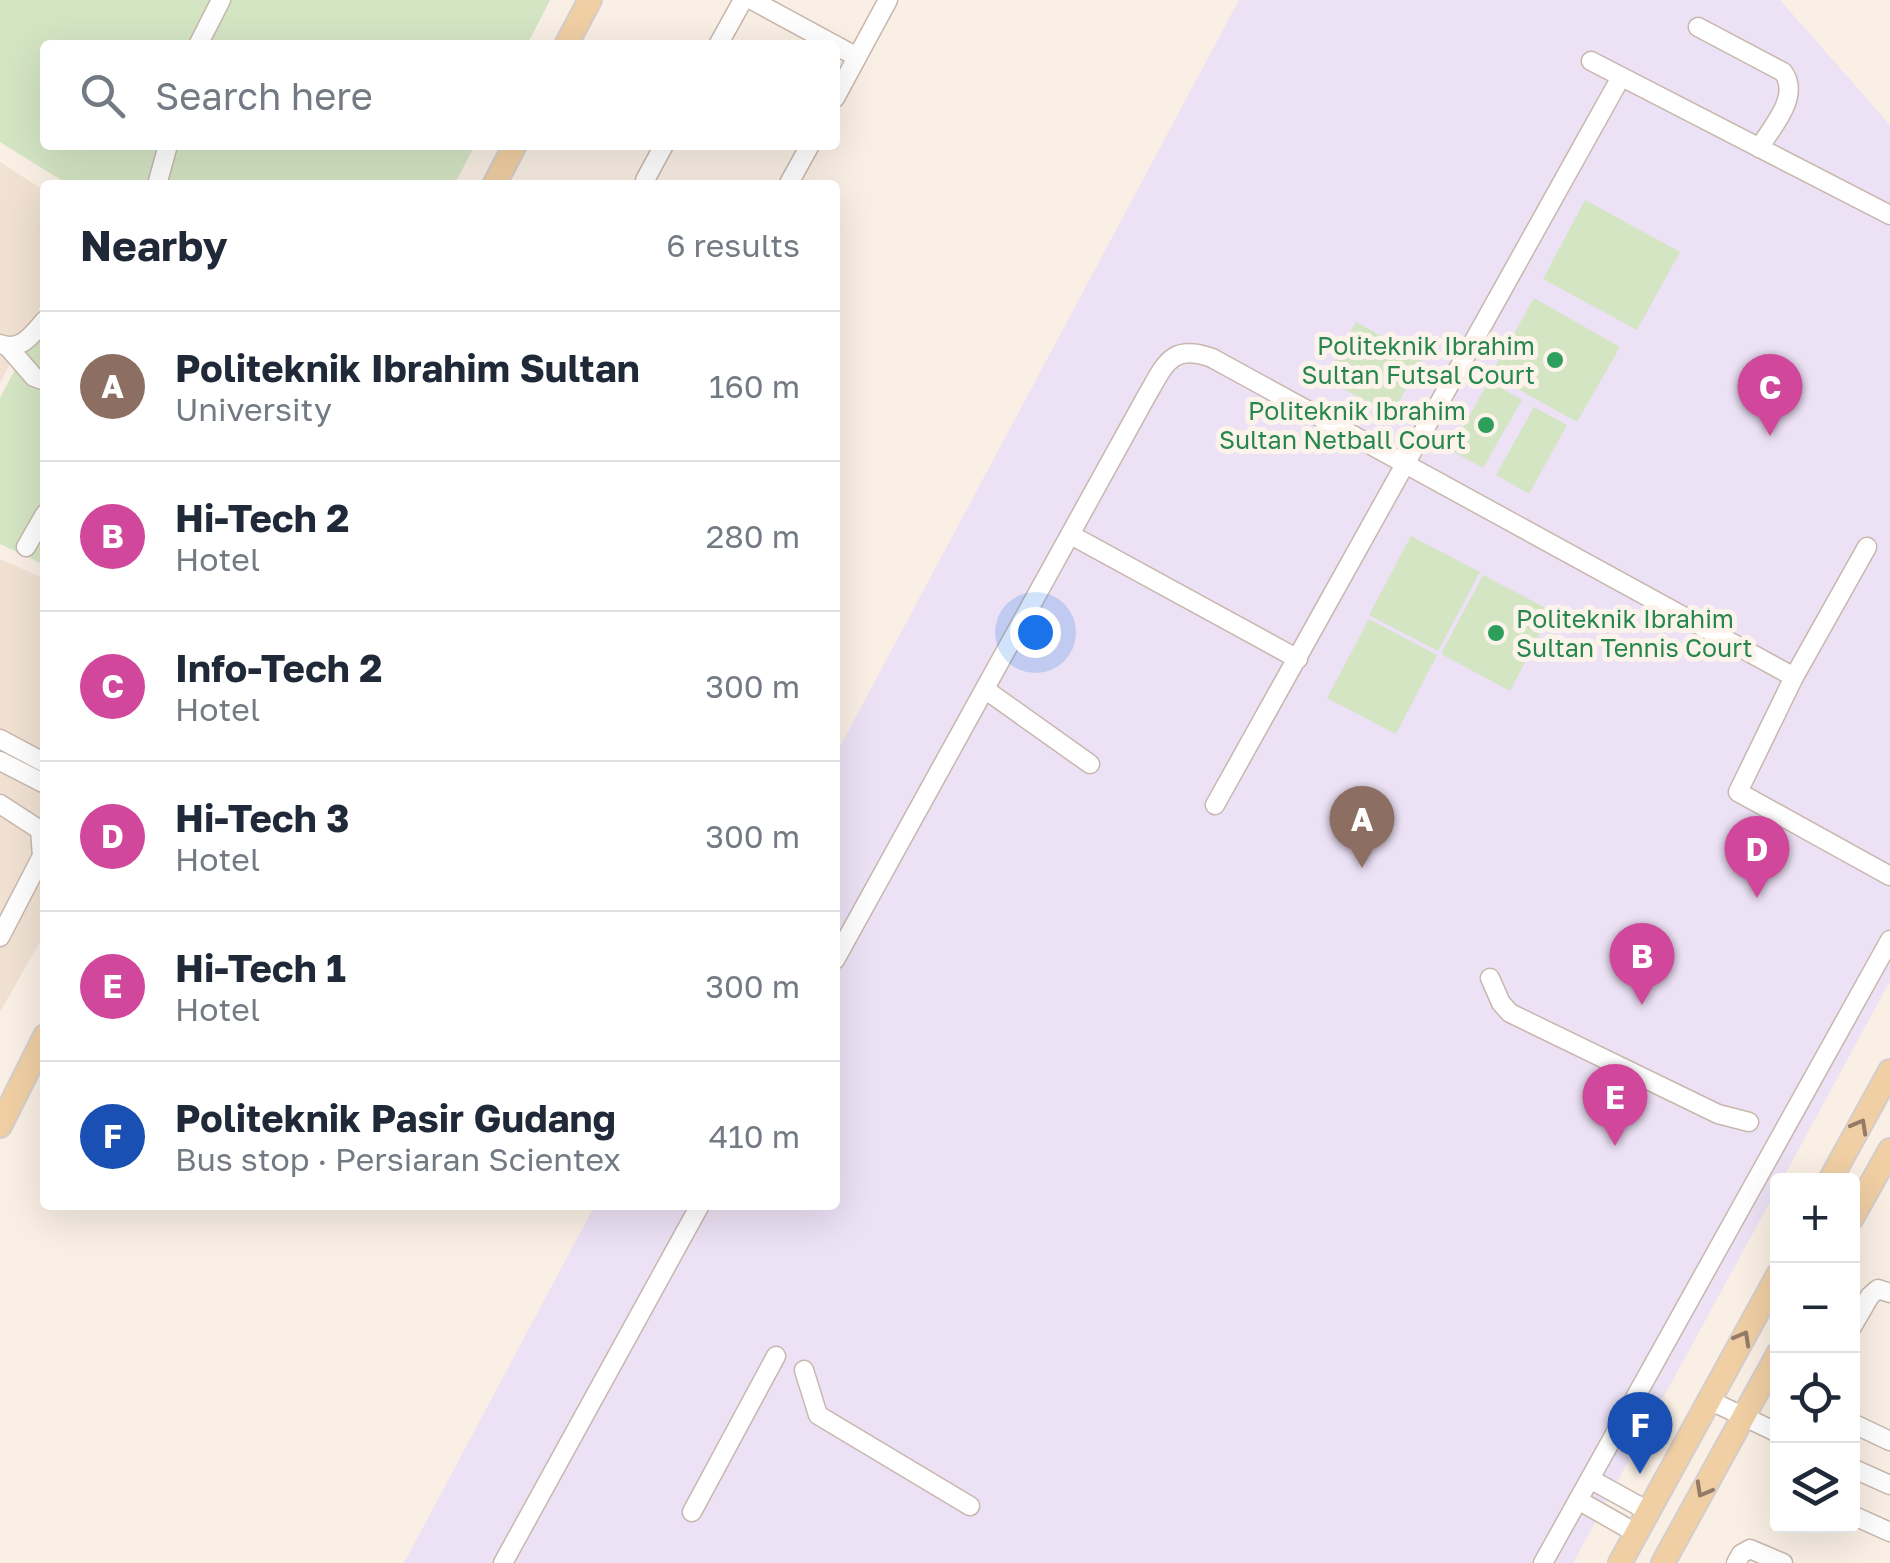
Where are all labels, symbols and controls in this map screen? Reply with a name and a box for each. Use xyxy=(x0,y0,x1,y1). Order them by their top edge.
search box xyxy=(40,40,840,150)
icon: search xyxy=(75,68,130,123)
text: Search here xyxy=(155,73,373,118)
text: Nearby xyxy=(80,220,228,270)
text: 6 results xyxy=(666,226,800,264)
place label: Politeknik Ibrahim Sultan Futsal Court xyxy=(1302,330,1535,390)
text: Politeknik Ibrahim Sultan xyxy=(175,345,640,390)
marker: Politeknik Ibrahim Sultan Futsal Court xyxy=(1544,349,1566,371)
pin: C xyxy=(1738,354,1802,436)
text: A xyxy=(101,367,124,405)
text: 160 m xyxy=(709,367,800,405)
text: University xyxy=(175,390,332,428)
place label: Politeknik Ibrahim Sultan Netball Court xyxy=(1219,395,1466,455)
marker: Politeknik Ibrahim Sultan Netball Court xyxy=(1475,414,1497,436)
text: Hi-Tech 2 xyxy=(175,495,349,540)
text: B xyxy=(101,517,124,555)
text: 280 m xyxy=(706,517,800,555)
text: Hotel xyxy=(175,540,260,578)
place label: Politeknik Ibrahim Sultan Tennis Court xyxy=(1516,603,1752,663)
your location xyxy=(1010,607,1061,658)
marker: Politeknik Ibrahim Sultan Tennis Court xyxy=(1485,622,1507,644)
text: Info-Tech 2 xyxy=(175,645,382,690)
text: C xyxy=(101,667,124,705)
text: 300 m xyxy=(705,667,800,705)
text: Hotel xyxy=(175,690,260,728)
pin: A xyxy=(1330,786,1394,868)
text: Hi-Tech 3 xyxy=(175,795,349,840)
pin: D xyxy=(1724,816,1790,898)
text: D xyxy=(101,817,124,855)
text: 300 m xyxy=(705,817,800,855)
text: Hotel xyxy=(175,840,260,878)
pin: B xyxy=(1610,922,1674,1005)
text: Hi-Tech 1 xyxy=(175,945,346,990)
text: E xyxy=(103,967,122,1005)
text: 300 m xyxy=(705,967,800,1005)
text: Hotel xyxy=(175,990,260,1028)
pin: E xyxy=(1582,1064,1648,1146)
text: Politeknik Pasir Gudang xyxy=(175,1095,616,1140)
text: F xyxy=(103,1117,122,1155)
text: 410 m xyxy=(709,1117,800,1155)
one-way arrow xyxy=(1847,1118,1867,1136)
text: Bus stop · Persiaran Scientex xyxy=(175,1140,621,1178)
map controls xyxy=(1770,1173,1860,1533)
button: + xyxy=(1770,1173,1860,1263)
button: − xyxy=(1770,1263,1860,1353)
one-way arrow xyxy=(1731,1330,1751,1348)
button: locate xyxy=(1770,1353,1860,1443)
pin: F xyxy=(1608,1392,1672,1474)
button: layers xyxy=(1770,1443,1860,1533)
one-way arrow xyxy=(1695,1480,1715,1498)

